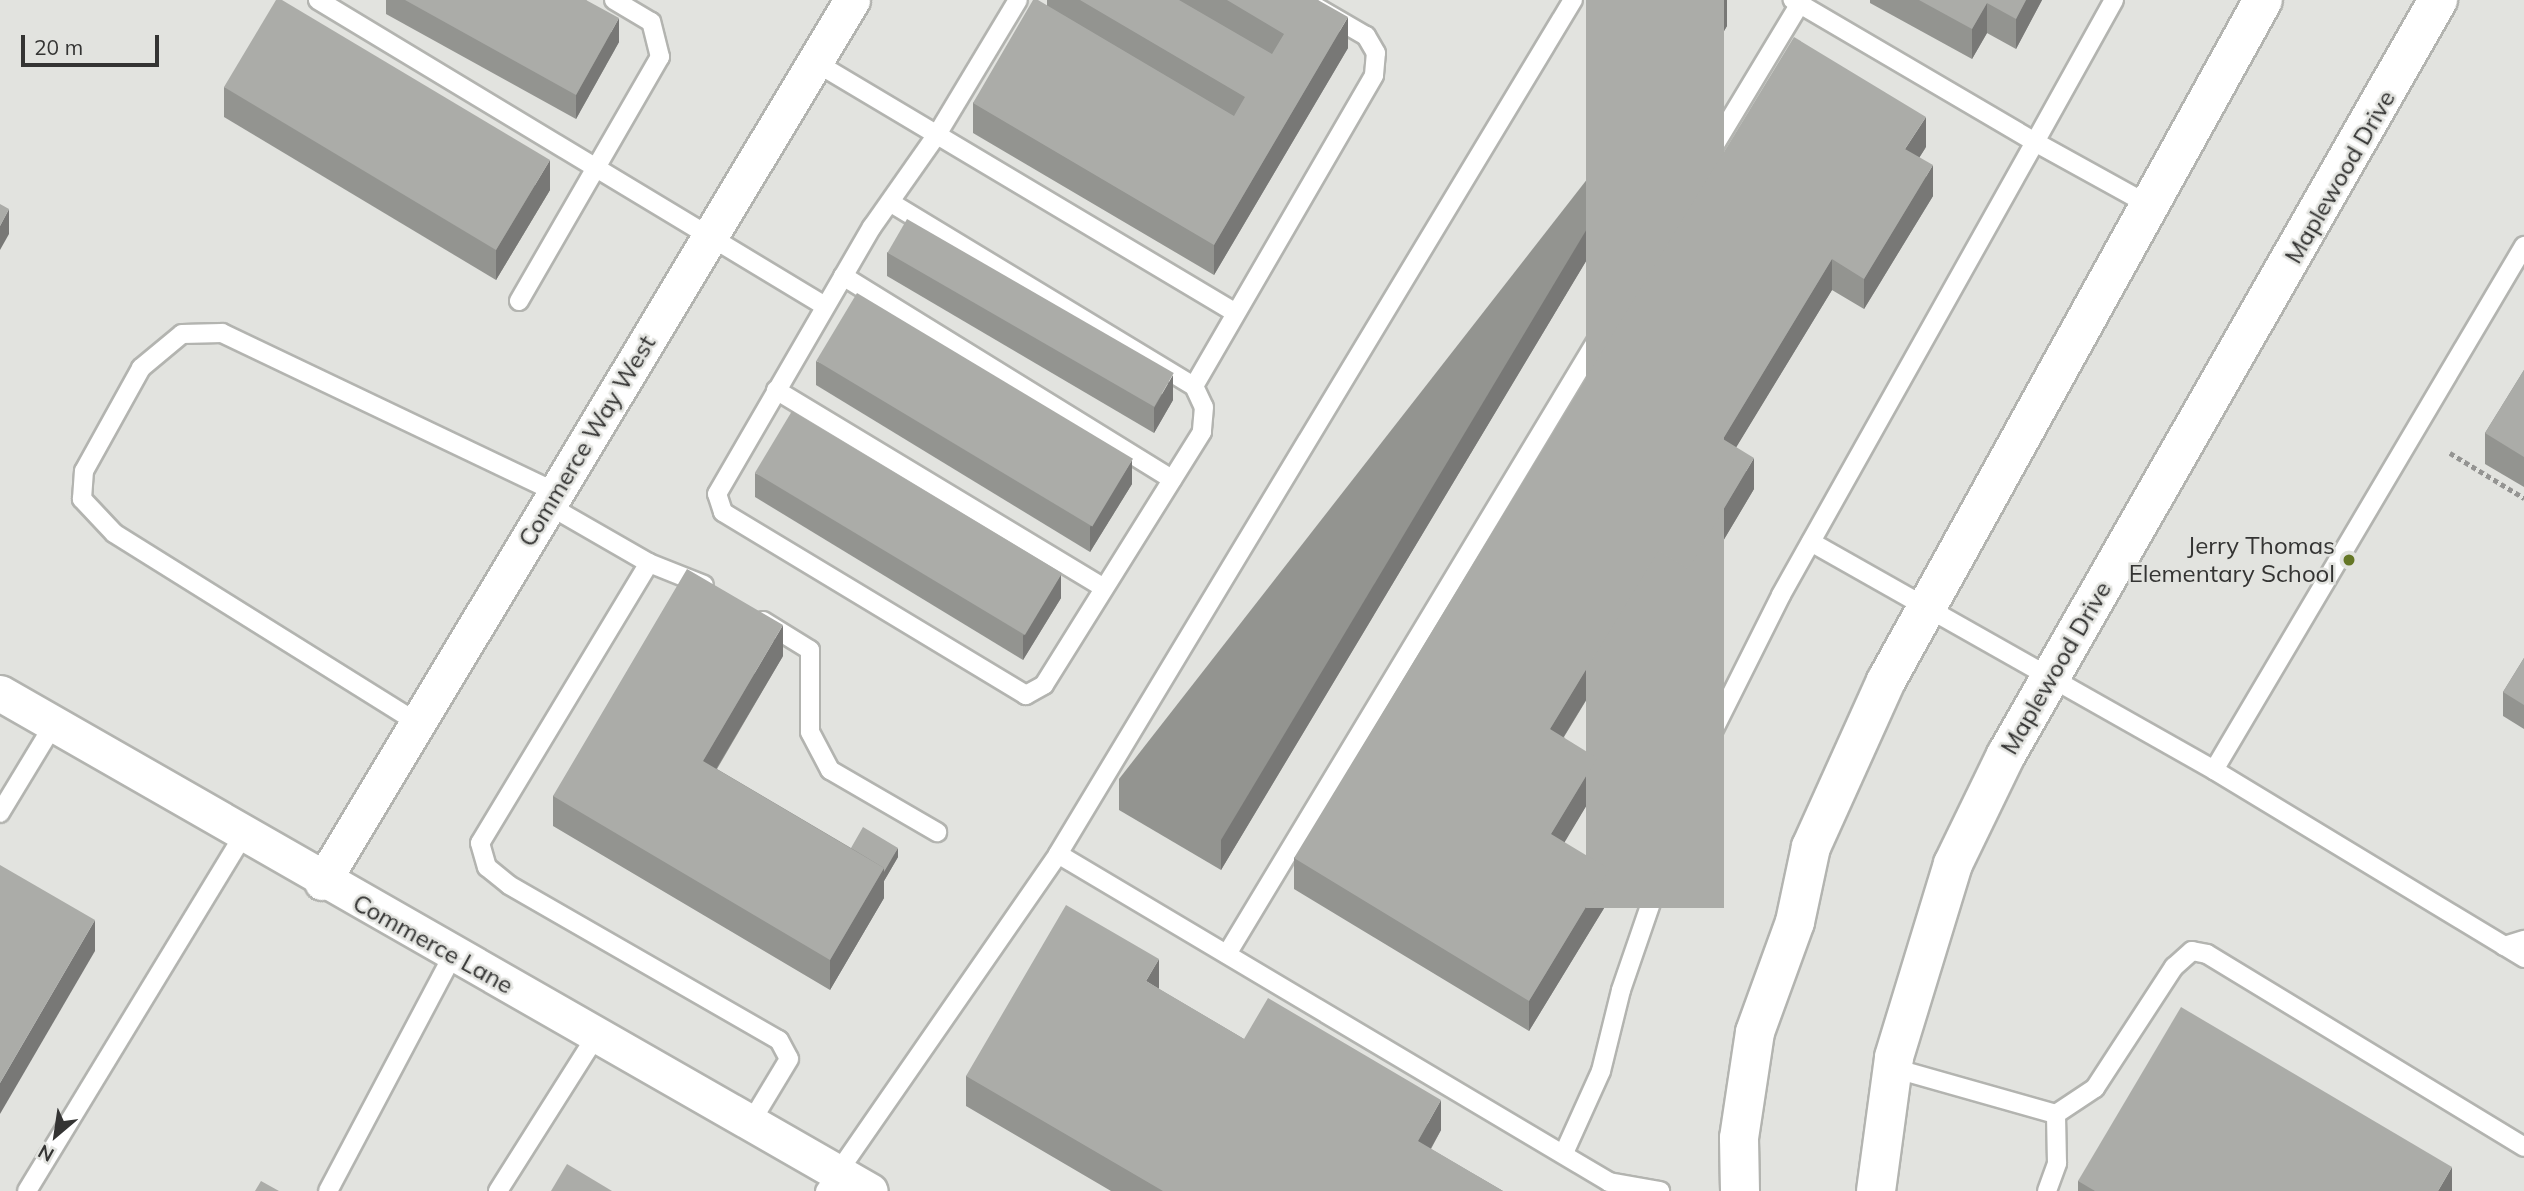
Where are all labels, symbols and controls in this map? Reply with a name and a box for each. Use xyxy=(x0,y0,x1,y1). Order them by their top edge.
scale bar xyxy=(24,21,163,65)
text: 20 m xyxy=(34,34,83,60)
street label: Maplewood Drive xyxy=(2279,85,2401,269)
street label: Commerce Way West xyxy=(513,330,661,552)
place label: Jerry Thomas Elementary School xyxy=(2129,532,2335,588)
marker: Jerry Thomas Elementary School xyxy=(2341,552,2357,568)
street label: Maplewood Drive xyxy=(1995,576,2117,760)
street label: Commerce Lane xyxy=(348,888,518,1000)
north arrow xyxy=(21,1100,91,1170)
text: N xyxy=(34,1139,58,1167)

